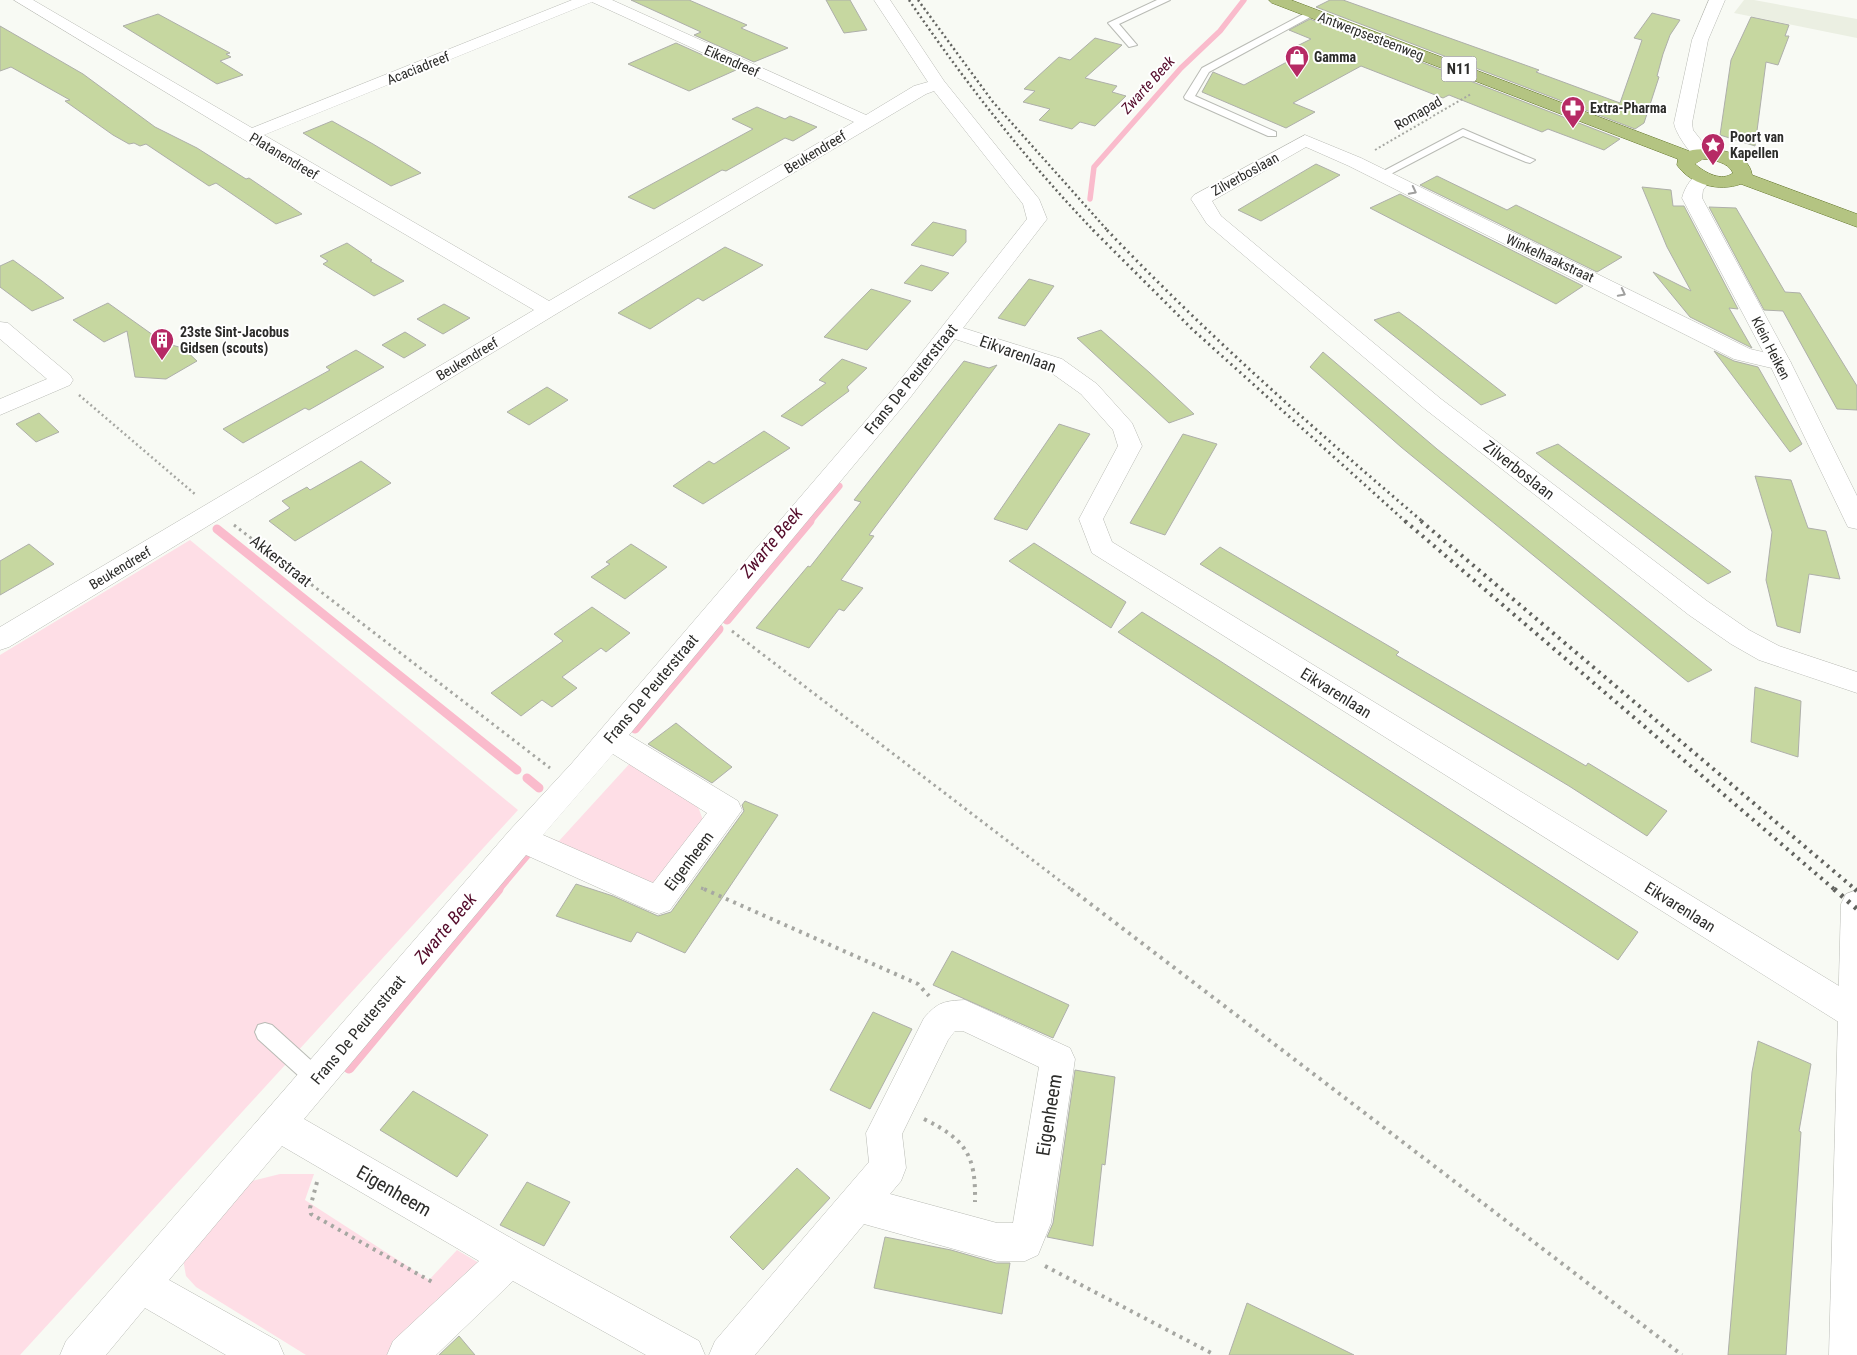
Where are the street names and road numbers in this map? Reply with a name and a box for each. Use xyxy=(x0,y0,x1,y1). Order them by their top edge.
street label: Antwerpsesteenweg xyxy=(1316,9,1426,63)
street label: Eikendreef xyxy=(702,42,762,80)
street label: Acaciadreef xyxy=(384,48,452,88)
road number: N11 xyxy=(1442,56,1476,82)
street label: Romapad xyxy=(1391,93,1445,133)
street label: Beukendreef xyxy=(781,127,849,177)
street label: Platanendreef xyxy=(247,129,322,183)
street label: Zilverboslaan xyxy=(1209,149,1281,199)
street label: Winkelhaakstraat xyxy=(1503,231,1597,285)
street label: Klein Heiken xyxy=(1748,314,1794,382)
street label: Frans De Peuterstraat xyxy=(861,320,962,438)
street label: Eikvarenlaan xyxy=(977,331,1059,377)
street label: Beukendreef xyxy=(433,334,501,384)
street label: Zilverboslaan xyxy=(1480,436,1558,504)
street label: Akkerstraat xyxy=(247,531,316,591)
street label: Beukendreef xyxy=(86,543,154,593)
street label: Frans De Peuterstraat xyxy=(600,630,702,747)
street label: Eikvarenlaan xyxy=(1297,664,1375,722)
street label: Eigenheem xyxy=(660,828,718,894)
street label: Eikvarenlaan xyxy=(1641,878,1719,936)
street label: Frans De Peuterstraat xyxy=(307,971,409,1088)
street label: Eigenheem xyxy=(1031,1072,1067,1158)
street label: Eigenheem xyxy=(352,1160,436,1222)

